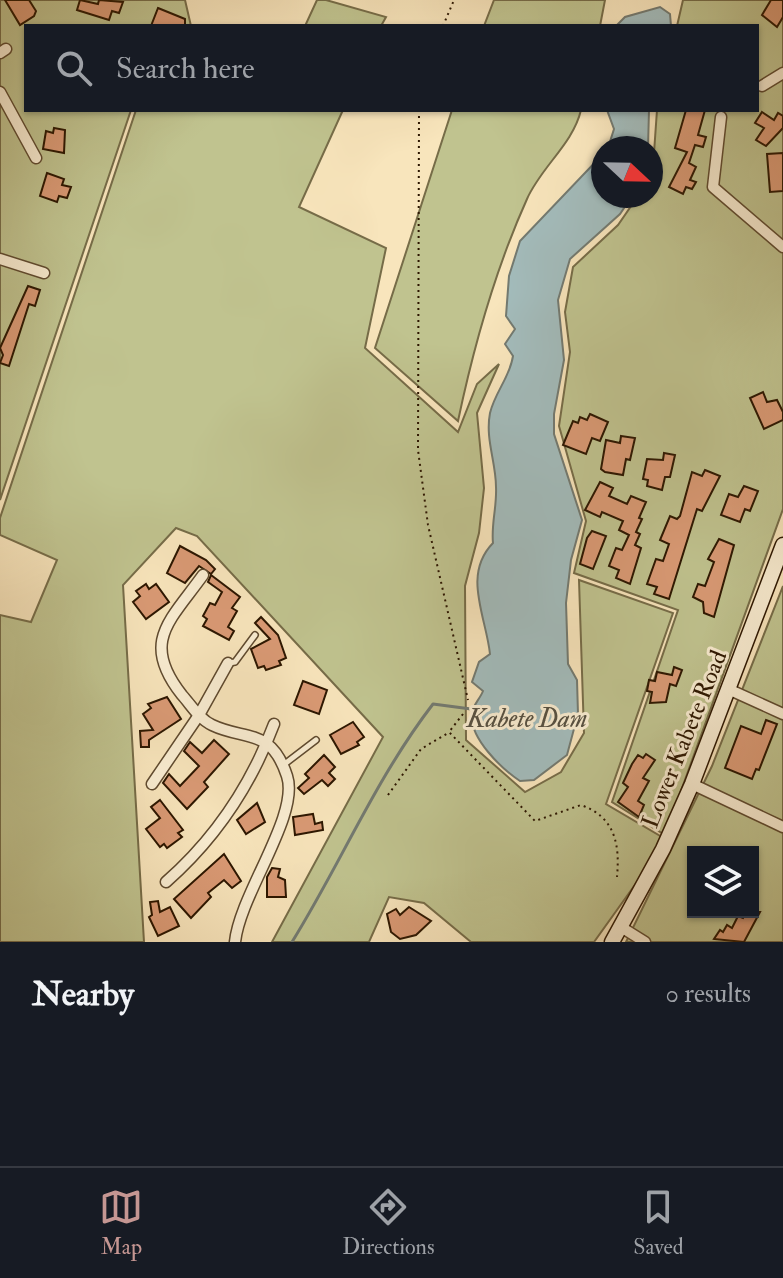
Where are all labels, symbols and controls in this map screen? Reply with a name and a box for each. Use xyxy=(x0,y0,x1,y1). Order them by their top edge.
search box xyxy=(24,24,759,112)
icon: search xyxy=(52,46,96,90)
text: Search here xyxy=(116,50,255,87)
north arrow xyxy=(591,136,663,208)
street label: Lower Kabete Road xyxy=(635,646,734,833)
water label: Kabete Dam xyxy=(465,703,587,735)
map controls xyxy=(687,846,759,918)
button: layers xyxy=(687,846,759,918)
text: Nearby xyxy=(32,973,134,1016)
text: 0 results xyxy=(666,978,751,1010)
tab: Map xyxy=(99,1185,143,1261)
tab: Directions xyxy=(342,1185,435,1261)
tab: Saved xyxy=(633,1185,684,1261)

